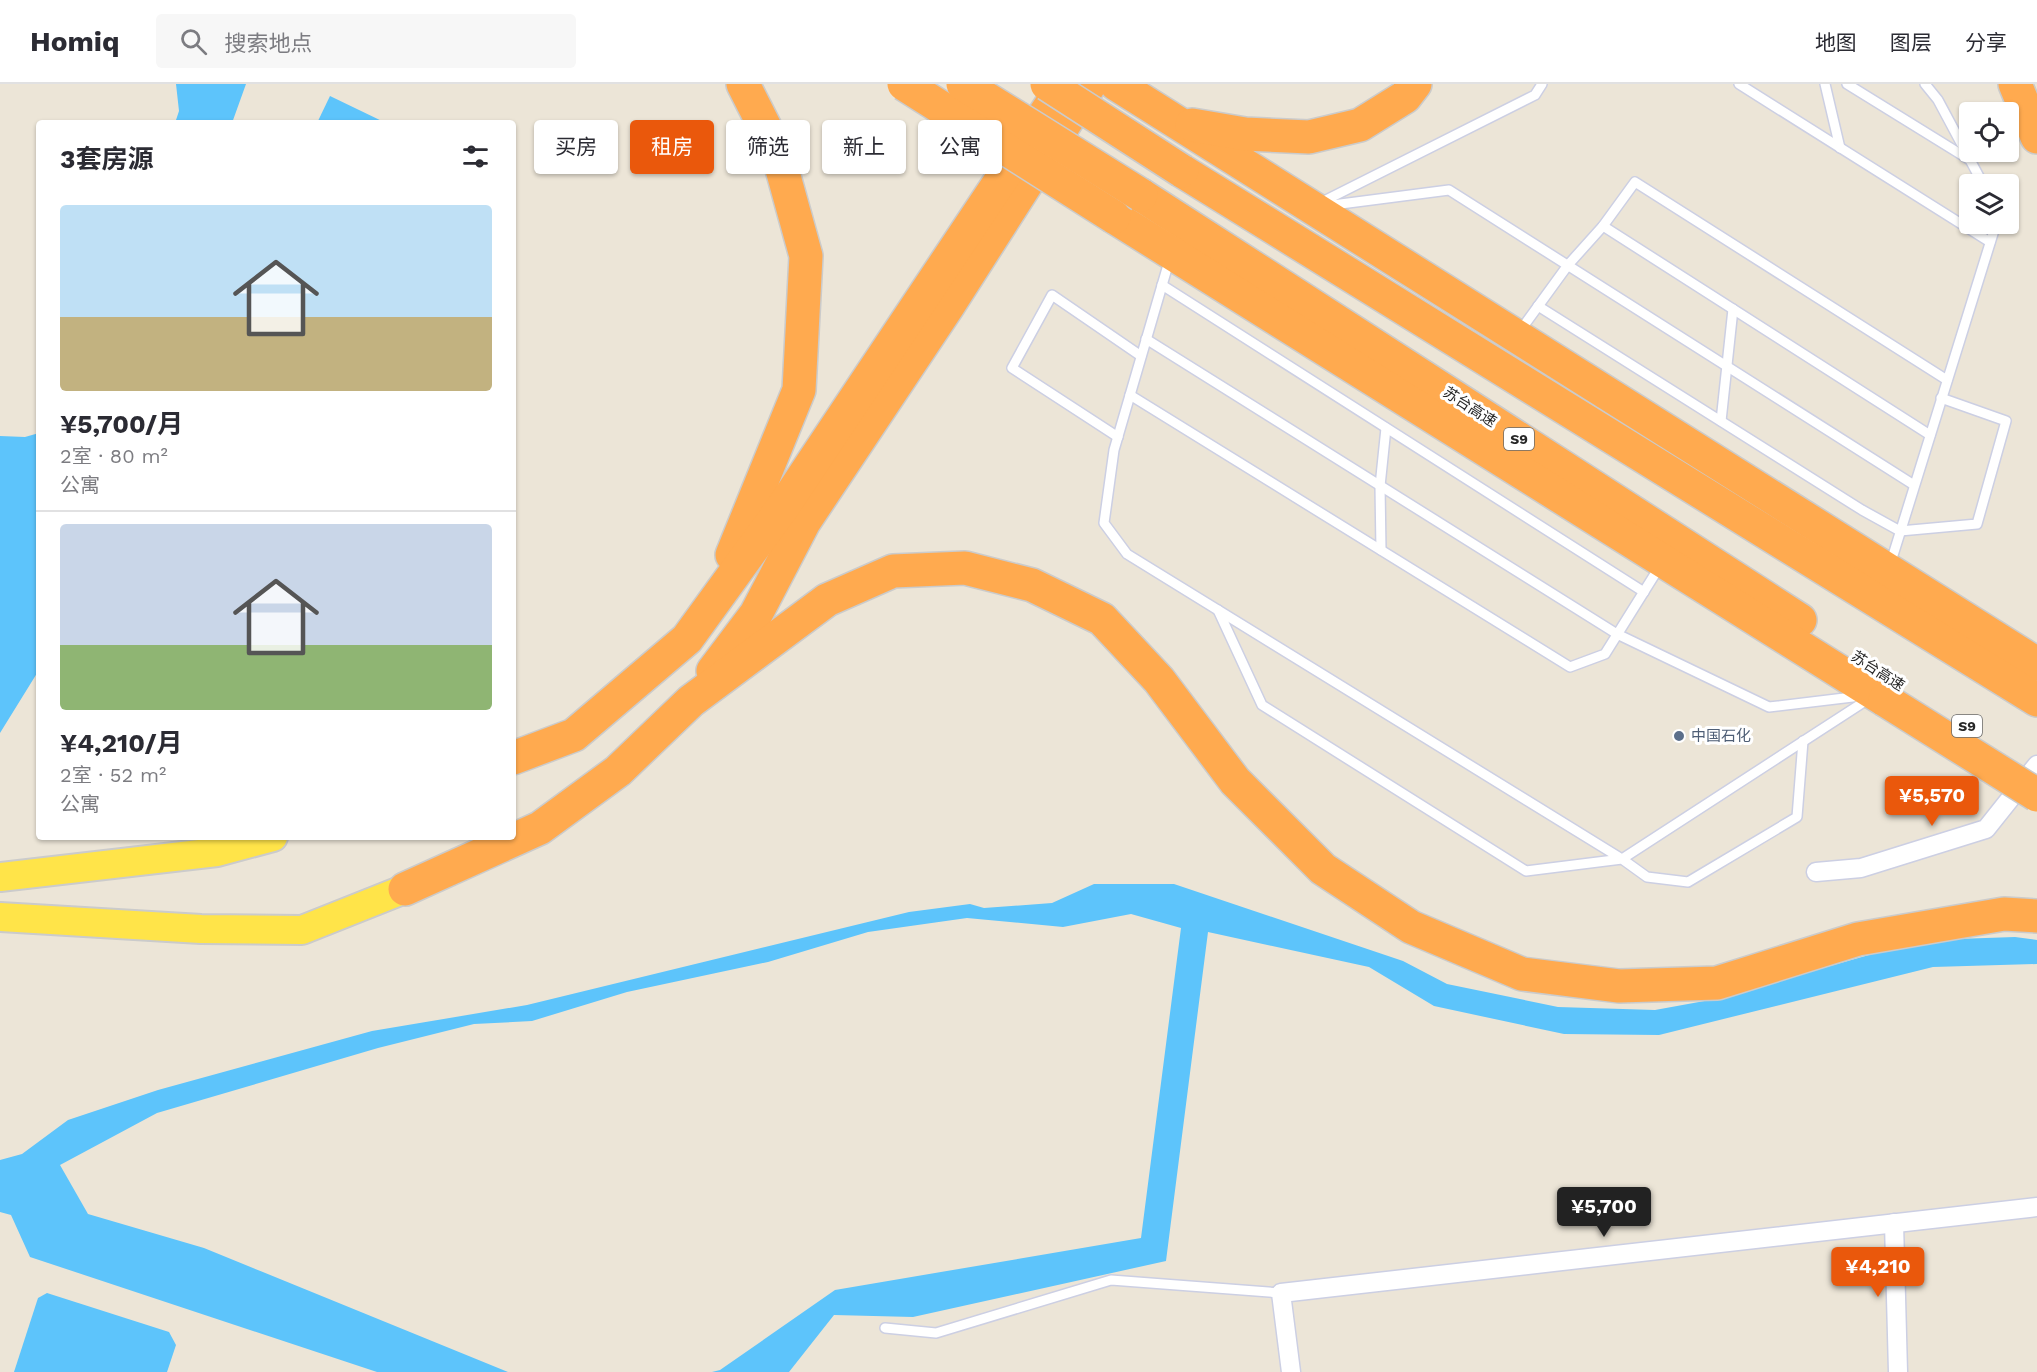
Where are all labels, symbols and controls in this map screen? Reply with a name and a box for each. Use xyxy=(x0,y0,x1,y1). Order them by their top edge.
search box xyxy=(156,14,576,68)
text: Homiq xyxy=(30,25,120,58)
icon: search xyxy=(177,25,210,58)
text: 地图 xyxy=(1815,30,1857,55)
text: 图层 xyxy=(1890,30,1932,55)
text: 分享 xyxy=(1965,30,2007,55)
text: 搜索地点 xyxy=(225,31,313,56)
map controls xyxy=(1959,102,2019,234)
button: locate xyxy=(1959,102,2019,162)
chip: 买房 xyxy=(534,120,618,174)
chip: 租房 xyxy=(630,120,714,174)
chip: 筛选 xyxy=(726,120,810,174)
chip: 新上 xyxy=(822,120,906,174)
chip: 公寓 xyxy=(918,120,1002,174)
icon: filters xyxy=(459,140,492,173)
text: 3套房源 xyxy=(60,144,153,174)
button: layers xyxy=(1959,174,2019,234)
icon: home xyxy=(222,244,330,352)
street label: 苏台高速 xyxy=(1440,383,1500,431)
text: ¥5,700/月 xyxy=(60,409,183,439)
road number: S9 xyxy=(1504,428,1534,450)
text: 2室 · 80 m² xyxy=(60,444,168,468)
text: 公寓 xyxy=(60,473,100,497)
icon: home xyxy=(222,563,330,671)
street label: 苏台高速 xyxy=(1848,647,1908,695)
road number: S9 xyxy=(1952,715,1982,737)
place label: 中国石化 xyxy=(1691,727,1751,745)
text: ¥4,210/月 xyxy=(60,728,183,758)
marker: 中国石化 xyxy=(1672,729,1686,743)
text: 2室 · 52 m² xyxy=(60,763,166,787)
pin: ¥5,570 xyxy=(1883,776,1981,827)
text: ¥5,570 xyxy=(1899,783,1965,807)
text: 公寓 xyxy=(60,792,100,816)
pin: ¥5,700 xyxy=(1555,1187,1653,1238)
text: ¥5,700 xyxy=(1571,1194,1637,1218)
pin: ¥4,210 xyxy=(1829,1247,1927,1298)
text: ¥4,210 xyxy=(1845,1254,1911,1278)

